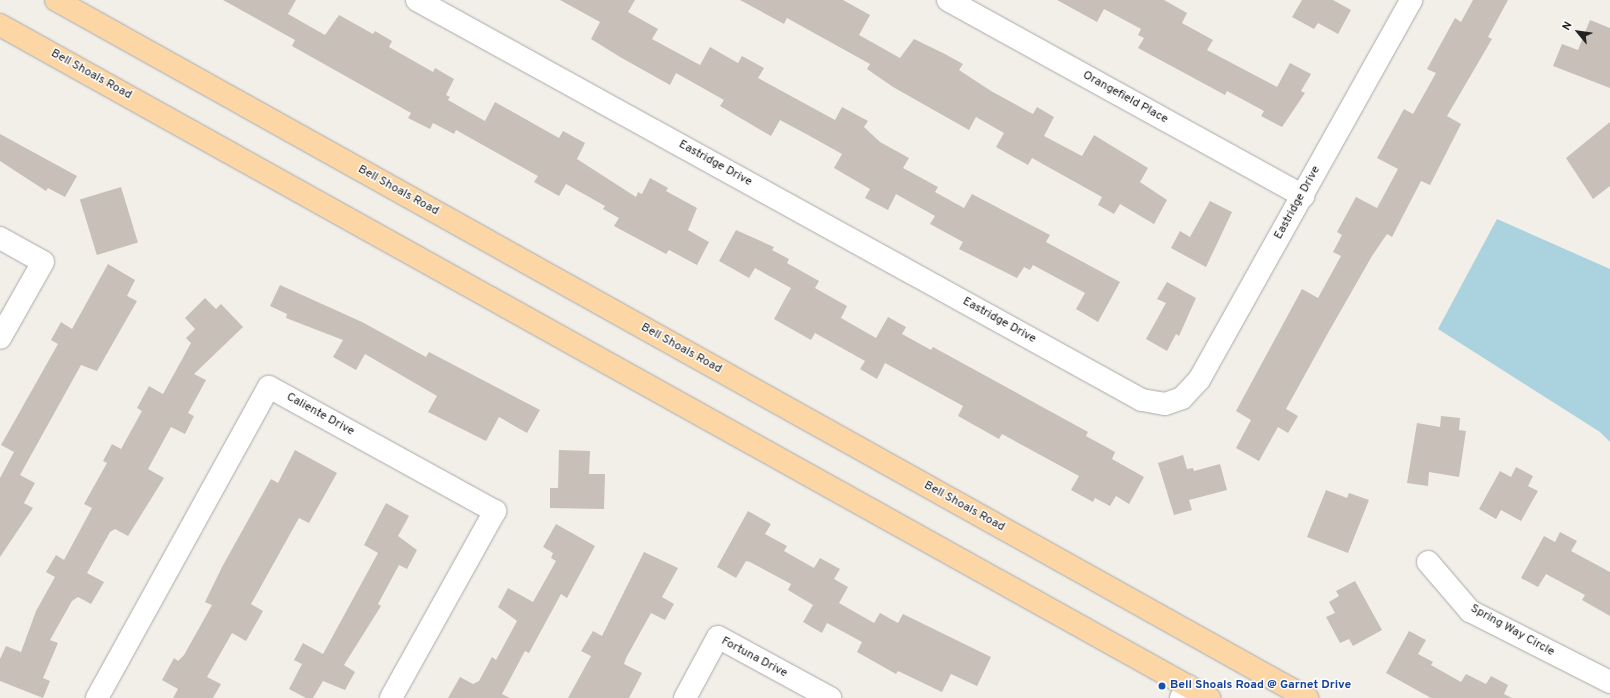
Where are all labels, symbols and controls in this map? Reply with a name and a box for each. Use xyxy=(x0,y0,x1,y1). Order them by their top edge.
north arrow xyxy=(1558,12,1598,52)
text: N xyxy=(1559,19,1576,33)
street label: Bell Shoals Road xyxy=(48,47,134,103)
street label: Orangefield Place xyxy=(1080,69,1170,127)
street label: Eastridge Drive xyxy=(676,138,754,190)
street label: Bell Shoals Road xyxy=(355,163,441,219)
street label: Eastridge Drive xyxy=(1272,164,1324,242)
street label: Eastridge Drive xyxy=(960,295,1038,347)
street label: Bell Shoals Road xyxy=(638,321,724,377)
street label: Caliente Drive xyxy=(283,390,357,440)
street label: Bell Shoals Road xyxy=(921,479,1007,535)
street label: Spring Way Circle xyxy=(1467,602,1557,660)
street label: Fortuna Drive xyxy=(719,635,789,681)
place label: Bell Shoals Road @ Garnet Drive xyxy=(1170,679,1351,693)
marker: Bell Shoals Road @ Garnet Drive xyxy=(1157,681,1167,691)

